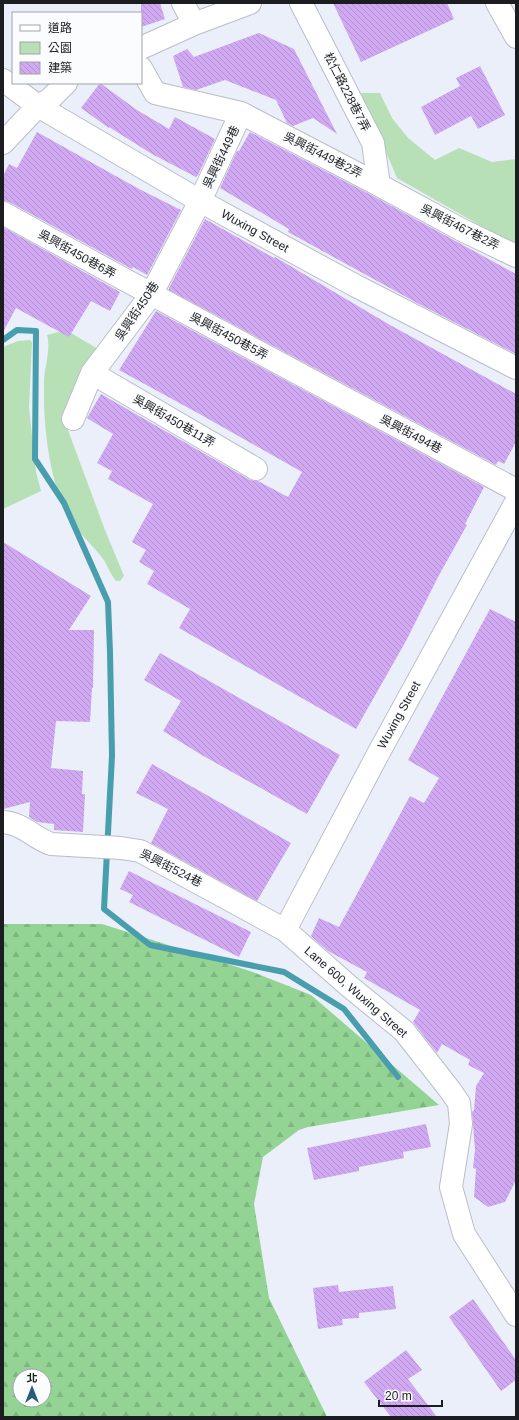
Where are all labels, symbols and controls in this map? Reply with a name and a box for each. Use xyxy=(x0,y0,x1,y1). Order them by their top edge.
legend xyxy=(12,12,142,84)
text: 道路 xyxy=(48,21,72,35)
text: 公園 xyxy=(48,41,72,55)
street label: 松仁路228巷7弄 xyxy=(321,50,373,134)
text: 建築 xyxy=(48,61,72,75)
street label: 吳興街449巷 xyxy=(200,123,242,191)
street label: 吳興街449巷2弄 xyxy=(281,129,365,181)
street label: 吳興街467巷2弄 xyxy=(418,201,502,253)
street label: Wuxing Street xyxy=(219,207,292,256)
street label: 吳興街450巷6弄 xyxy=(36,227,118,281)
street label: 吳興街450巷 xyxy=(112,279,162,343)
street label: 吳興街450巷5弄 xyxy=(187,309,271,363)
street label: 吳興街450巷11弄 xyxy=(130,392,218,450)
street label: 吳興街494巷 xyxy=(378,412,444,456)
street label: Wuxing Street xyxy=(375,678,424,751)
street label: 吳興街524巷 xyxy=(138,846,204,890)
street label: Lane 600, Wuxing Street xyxy=(302,943,411,1041)
north arrow xyxy=(12,1368,52,1408)
text: 北 xyxy=(27,1372,38,1384)
scale bar xyxy=(379,1382,442,1408)
text: 20 m xyxy=(385,1389,412,1403)

